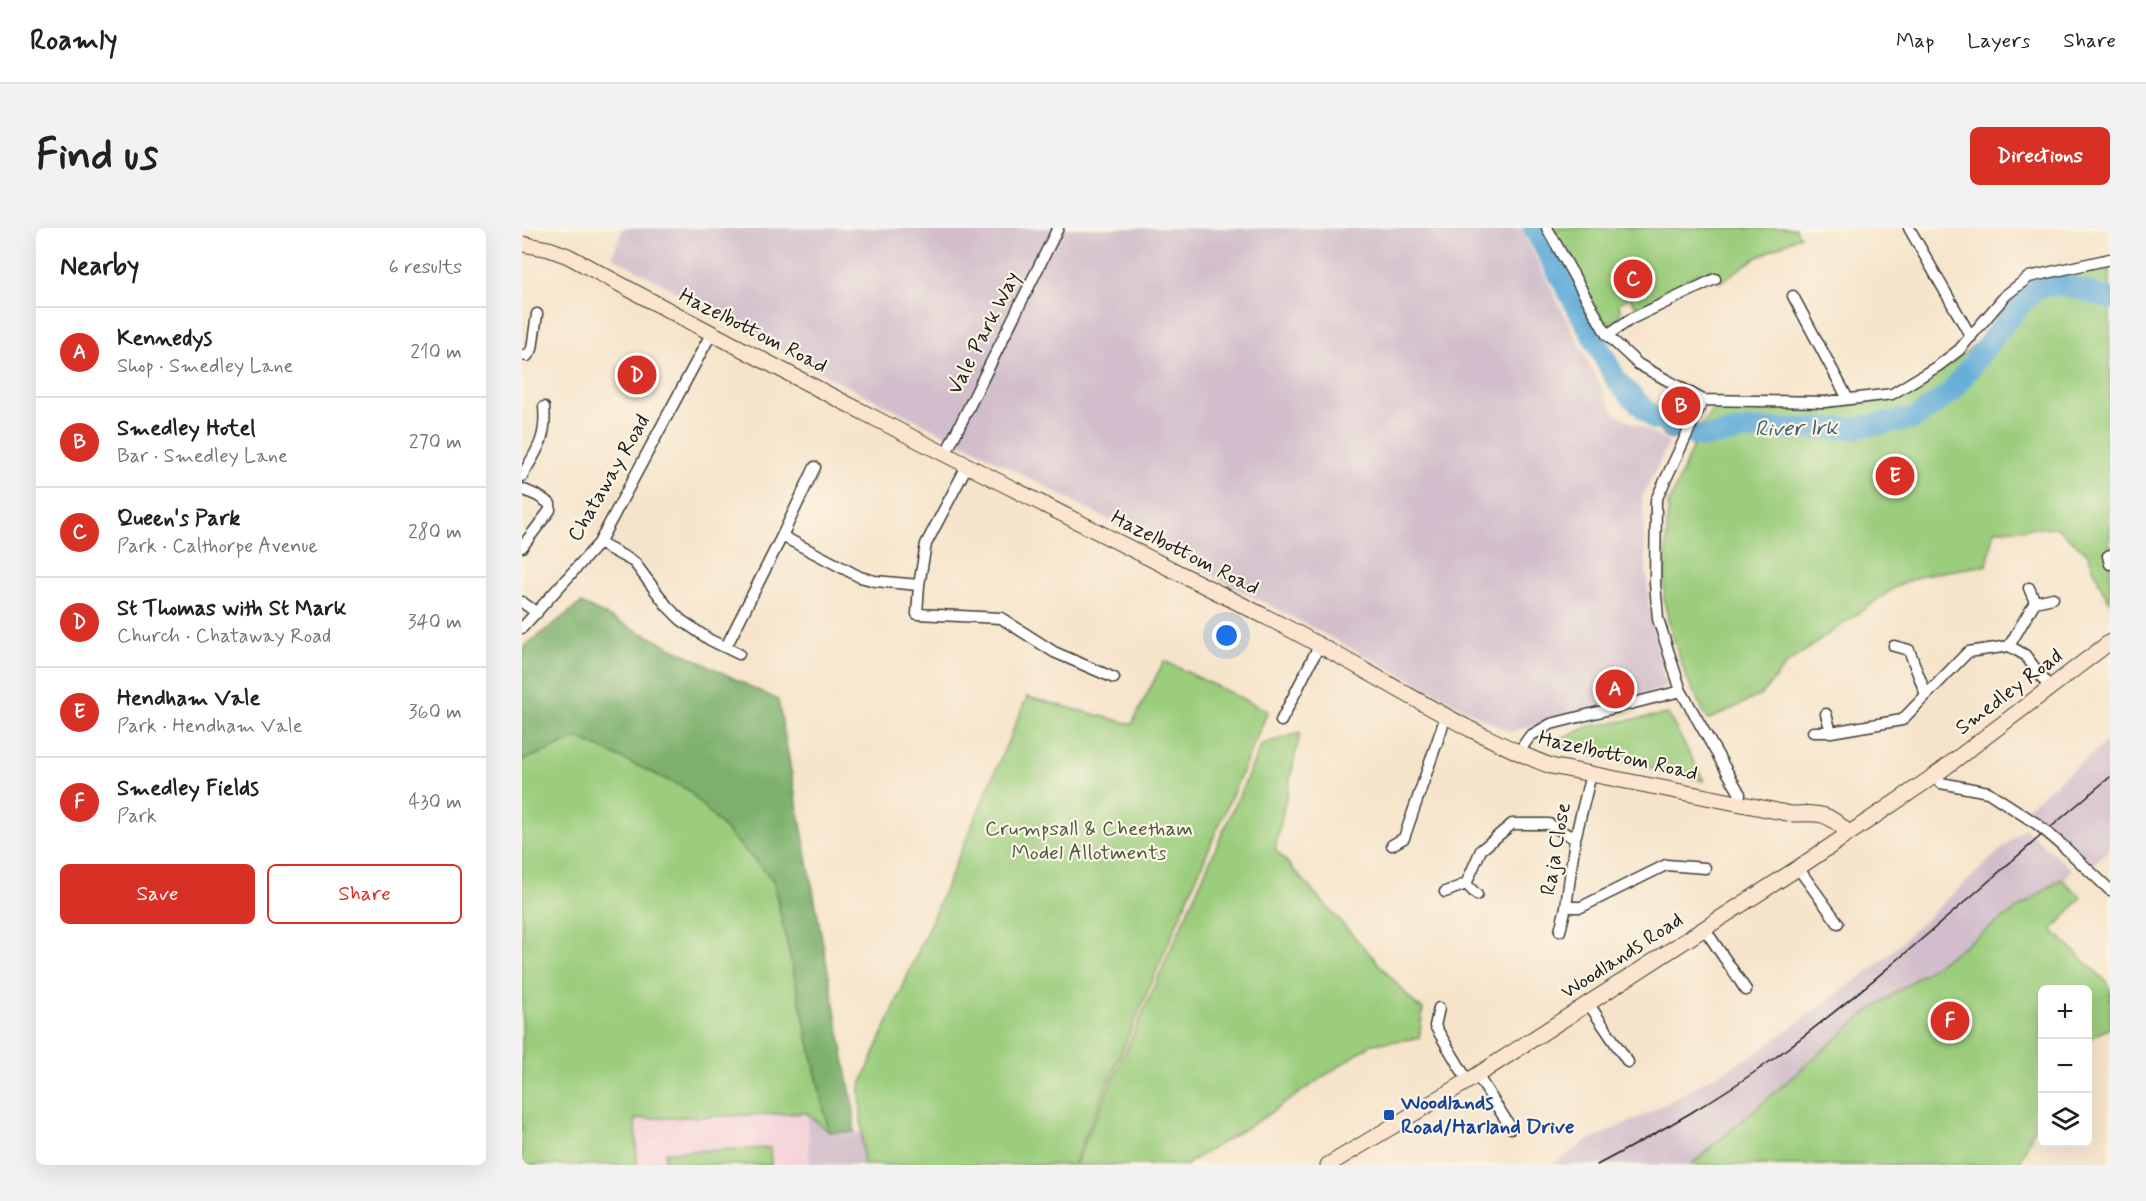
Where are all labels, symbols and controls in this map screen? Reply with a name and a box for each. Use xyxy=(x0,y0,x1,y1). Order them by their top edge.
text: Roamly xyxy=(30,23,118,60)
text: Map xyxy=(1896,27,1934,55)
text: Layers xyxy=(1967,27,2030,55)
text: Share xyxy=(2063,27,2116,55)
button: Directions xyxy=(1970,127,2110,185)
text: Find us xyxy=(36,129,158,184)
text: Nearby xyxy=(60,250,139,284)
text: 6 results xyxy=(389,254,462,281)
pin: C xyxy=(1614,256,1652,302)
street label: Vale Park Way xyxy=(941,267,1027,399)
street label: Hazelbottom Road xyxy=(674,282,832,380)
text: Kennedys xyxy=(117,325,212,353)
text: A xyxy=(73,339,86,366)
text: 210 m xyxy=(410,339,462,366)
pin: D xyxy=(618,352,656,398)
text: Shop · Smedley Lane xyxy=(117,353,293,380)
pin: B xyxy=(1662,384,1700,429)
street label: Chataway Road xyxy=(561,409,657,547)
water label: River Irk xyxy=(1754,414,1839,444)
text: Smedley Hotel xyxy=(117,415,256,443)
text: B xyxy=(73,429,86,456)
text: 270 m xyxy=(409,429,462,456)
text: Bar · Smedley Lane xyxy=(117,443,288,470)
pin: E xyxy=(1876,454,1914,498)
street label: Hazelbottom Road xyxy=(1106,504,1264,602)
text: Queen's Park xyxy=(117,505,240,533)
text: C xyxy=(72,519,87,546)
text: 280 m xyxy=(408,519,462,546)
text: Park · Calthorpe Avenue xyxy=(117,533,318,560)
text: St Thomas with St Mark xyxy=(117,595,346,623)
text: D xyxy=(73,609,86,636)
text: 340 m xyxy=(407,609,462,636)
your location xyxy=(1212,621,1241,650)
text: Church · Chataway Road xyxy=(117,623,331,650)
street label: Smedley Road xyxy=(1950,642,2068,742)
pin: A xyxy=(1596,666,1634,712)
text: Hendham Vale xyxy=(117,685,260,713)
text: E xyxy=(74,699,85,726)
text: 360 m xyxy=(409,699,462,726)
text: Park · Hendham Vale xyxy=(117,713,303,740)
street label: Hazelbottom Road xyxy=(1536,724,1700,788)
text: Smedley Fields xyxy=(117,775,259,803)
text: F xyxy=(74,789,85,816)
text: 430 m xyxy=(409,789,462,816)
street label: Raja Close xyxy=(1534,800,1578,898)
text: Park xyxy=(117,803,157,830)
park label: Crumpsall & Cheetham Model Allotments xyxy=(985,815,1193,867)
button: Save xyxy=(60,864,255,924)
button: Share xyxy=(267,864,462,924)
street label: Woodlands Road xyxy=(1556,906,1688,1006)
map controls xyxy=(2038,985,2092,1147)
button: + xyxy=(2038,985,2092,1039)
pin: F xyxy=(1930,998,1970,1044)
button: − xyxy=(2038,1039,2092,1093)
place label: Woodlands Road/Harland Drive xyxy=(1400,1089,1575,1141)
button: layers xyxy=(2038,1093,2092,1147)
marker: Woodlands Road/Harland Drive xyxy=(1382,1108,1396,1122)

